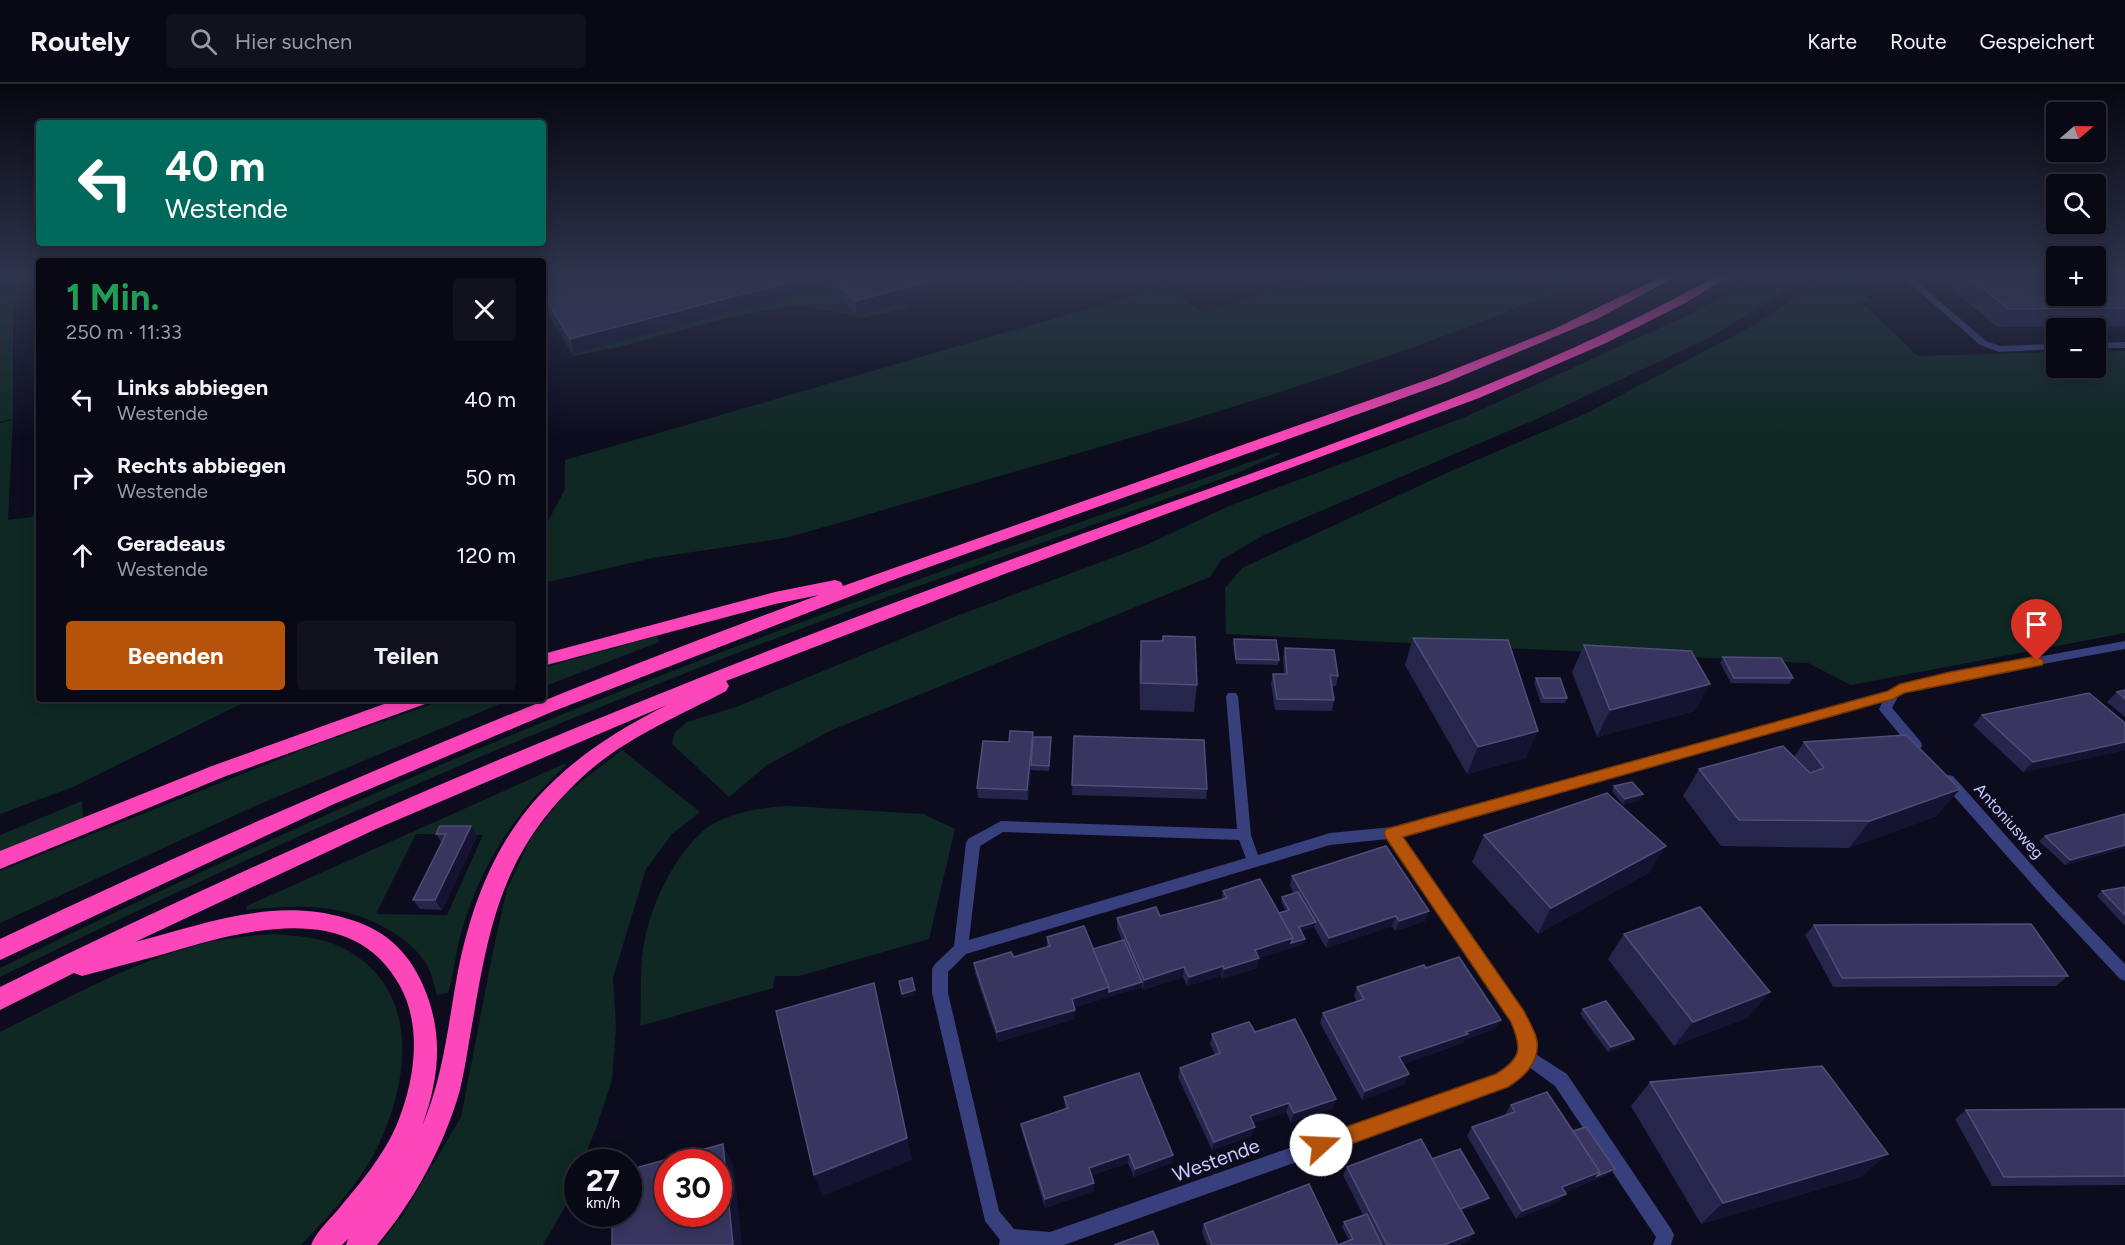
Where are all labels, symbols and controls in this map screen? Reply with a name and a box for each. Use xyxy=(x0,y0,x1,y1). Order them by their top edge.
search box xyxy=(166,14,586,68)
text: Routely xyxy=(30,24,130,58)
icon: search xyxy=(187,25,220,58)
text: Hier suchen xyxy=(235,28,352,55)
text: Karte xyxy=(1807,29,1857,54)
text: Route xyxy=(1890,29,1946,54)
text: Gespeichert xyxy=(1979,29,2095,54)
north arrow xyxy=(2046,102,2106,162)
map controls xyxy=(2046,102,2106,378)
text: 40 m xyxy=(165,141,265,192)
icon: left xyxy=(66,144,144,222)
button: search xyxy=(2046,174,2106,234)
text: Westende xyxy=(165,192,288,225)
button: + xyxy=(2046,246,2106,306)
text: 1 Min. xyxy=(66,276,159,319)
button: close xyxy=(453,278,516,341)
button: − xyxy=(2046,318,2106,378)
text: 250 m · 11:33 xyxy=(66,320,182,344)
text: Links abbiegen xyxy=(117,374,268,401)
icon: left xyxy=(66,383,99,416)
text: 40 m xyxy=(464,386,516,413)
text: Westende xyxy=(117,401,208,425)
text: Rechts abbiegen xyxy=(117,452,286,479)
icon: right xyxy=(66,461,99,494)
text: 50 m xyxy=(465,464,516,491)
text: Westende xyxy=(117,479,208,503)
text: Geradeaus xyxy=(117,530,225,557)
icon: ahead xyxy=(66,539,99,572)
text: 120 m xyxy=(456,542,516,569)
text: Westende xyxy=(117,557,208,581)
pin xyxy=(2011,599,2062,661)
icon: arrive xyxy=(2020,608,2053,641)
button: Beenden xyxy=(66,621,285,690)
button: Teilen xyxy=(297,621,516,690)
street label: Antoniusweg xyxy=(1970,780,2048,862)
position arrow xyxy=(1289,1113,1353,1177)
street label: Westende xyxy=(1169,1133,1263,1187)
speed limit sign: 30 xyxy=(654,1149,732,1227)
text: 27 xyxy=(586,1162,620,1199)
text: km/h xyxy=(586,1194,620,1212)

